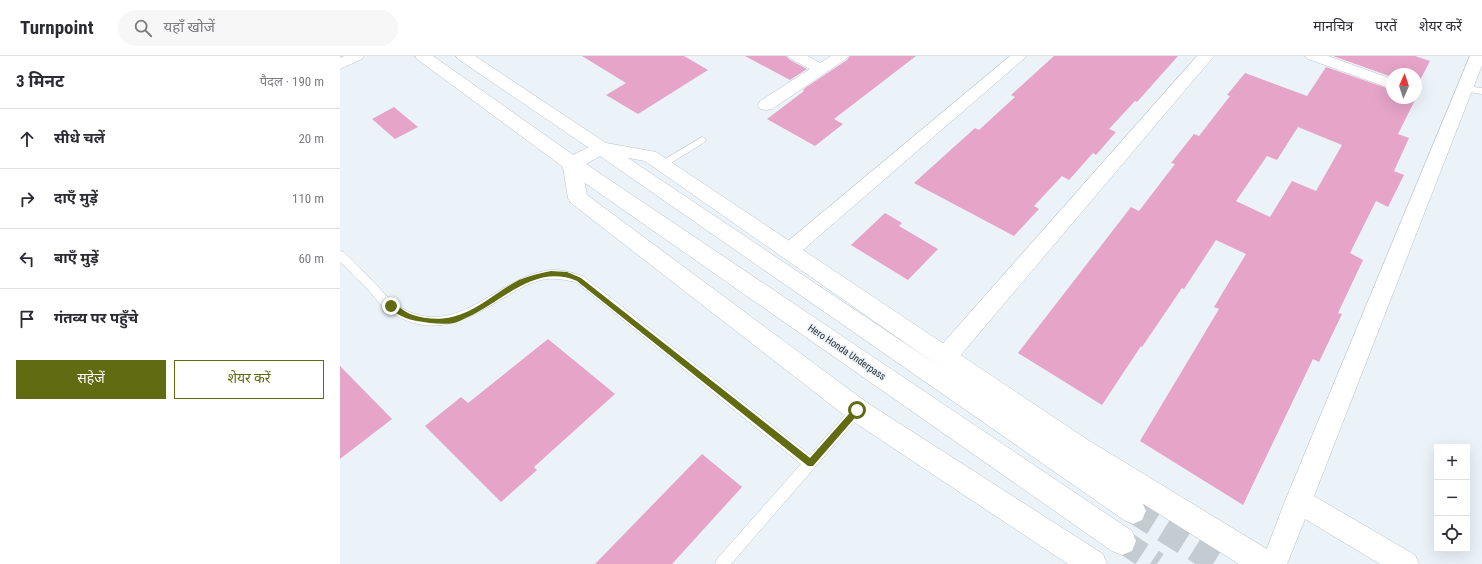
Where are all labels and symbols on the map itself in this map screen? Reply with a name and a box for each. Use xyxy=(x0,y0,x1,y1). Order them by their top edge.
north arrow xyxy=(1386,68,1422,104)
route end xyxy=(382,297,400,315)
street label: Hero Honda Underpass xyxy=(806,322,888,382)
route start xyxy=(848,401,866,419)

